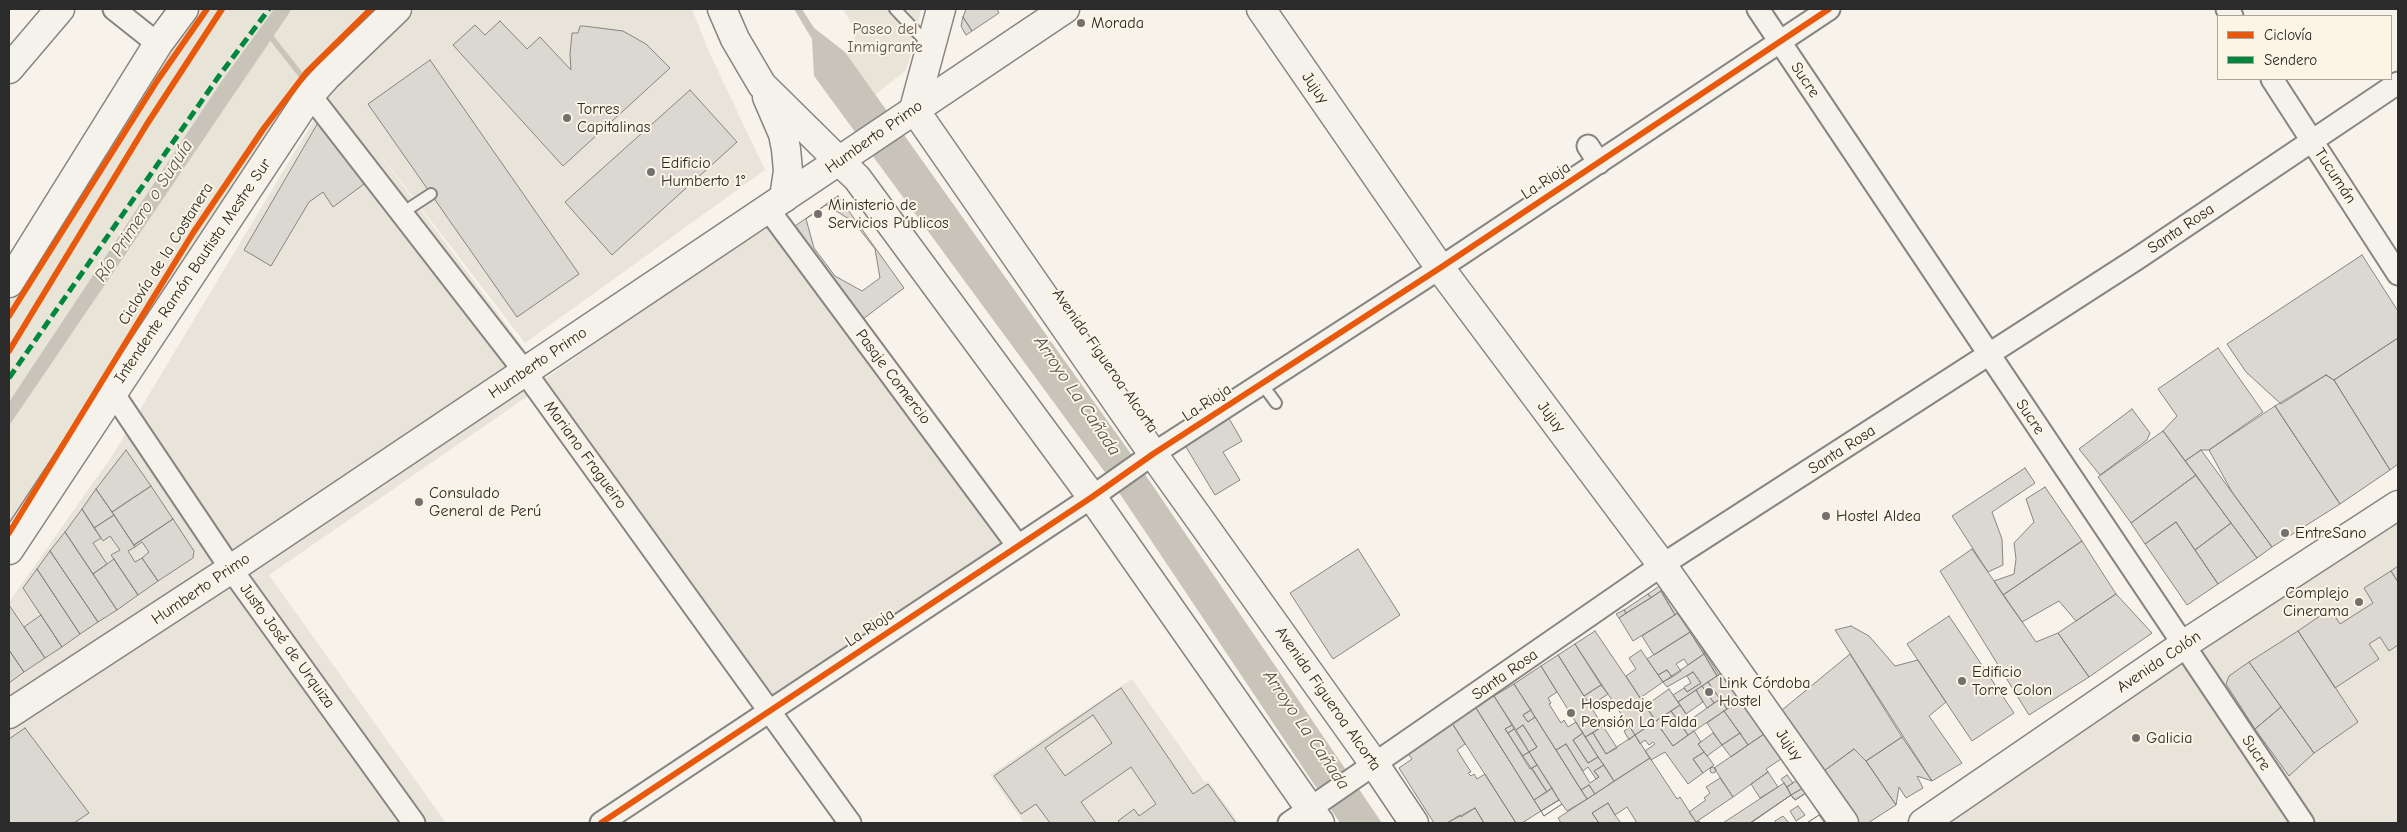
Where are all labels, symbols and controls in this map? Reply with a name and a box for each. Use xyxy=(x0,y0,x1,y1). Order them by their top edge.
place label: Morada xyxy=(1091,13,1144,33)
legend xyxy=(2217,15,2392,80)
marker: Morada xyxy=(1075,17,1087,29)
park label: Paseo del Inmigrante xyxy=(847,19,923,57)
text: Ciclovía xyxy=(2264,26,2312,44)
text: Sendero xyxy=(2264,51,2317,69)
street label: Sucre xyxy=(1786,59,1824,101)
street label: Jujuy xyxy=(1297,68,1333,108)
street label: Humberto Primo xyxy=(822,96,926,178)
place label: Torres Capitalinas xyxy=(577,99,650,137)
marker: Torres Capitalinas xyxy=(561,112,573,124)
water label: Río Primero o Suquía xyxy=(90,136,198,286)
street label: Tucumán xyxy=(2310,144,2360,208)
place label: Edificio Humberto 1° xyxy=(661,153,745,191)
street label: Intendente Ramón Bautista Mestre Sur xyxy=(110,155,276,387)
street label: La Rioja xyxy=(1518,158,1574,204)
marker: Edificio Humberto 1° xyxy=(645,166,657,178)
street label: Ciclovía de la Costanera xyxy=(114,179,218,329)
place label: Ministerio de Servicios Públicos xyxy=(828,195,949,233)
street label: Santa Rosa xyxy=(2144,200,2218,258)
marker: Ministerio de Servicios Públicos xyxy=(812,208,824,220)
street label: Avenida Figueroa Alcorta xyxy=(1048,285,1162,437)
street label: Humberto Primo xyxy=(485,323,591,403)
street label: Pasaje Comercio xyxy=(851,326,935,428)
water label: Arroyo La Cañada xyxy=(1029,332,1125,460)
street label: La Rioja xyxy=(1179,380,1235,426)
street label: Sucre xyxy=(2011,396,2049,438)
street label: Mariano Fragueiro xyxy=(539,397,631,513)
street label: Jujuy xyxy=(1533,397,1569,437)
street label: Santa Rosa xyxy=(1805,421,1879,479)
place label: Consulado General de Perú xyxy=(429,483,541,521)
marker: Consulado General de Perú xyxy=(413,496,425,508)
place label: Hostel Aldea xyxy=(1836,506,1921,526)
marker: Hostel Aldea xyxy=(1820,510,1832,522)
place label: EntreSano xyxy=(2295,523,2367,543)
marker: EntreSano xyxy=(2279,527,2291,539)
street label: Humberto Primo xyxy=(148,549,254,629)
street label: Justo José de Urquiza xyxy=(235,580,339,712)
place label: Complejo Cinerama xyxy=(2283,583,2349,621)
marker: Complejo Cinerama xyxy=(2353,596,2365,608)
street label: La Rioja xyxy=(842,605,898,651)
street label: Avenida Figueroa Alcorta xyxy=(1271,623,1385,775)
street label: Avenida Colón xyxy=(2113,627,2205,697)
street label: Santa Rosa xyxy=(1468,645,1542,705)
place label: Edificio Torre Colon xyxy=(1972,662,2052,700)
water label: Arroyo La Cañada xyxy=(1258,666,1354,794)
place label: Link Córdoba Hostel xyxy=(1719,673,1810,711)
marker: Edificio Torre Colon xyxy=(1956,675,1968,687)
marker: Link Córdoba Hostel xyxy=(1703,686,1715,698)
place label: Hospedaje Pensión La Falda xyxy=(1581,694,1697,732)
marker: Hospedaje Pensión La Falda xyxy=(1565,707,1577,719)
street label: Jujuy xyxy=(1771,725,1807,765)
place label: Galicia xyxy=(2146,728,2192,748)
marker: Galicia xyxy=(2130,732,2142,744)
street label: Sucre xyxy=(2237,732,2275,774)

